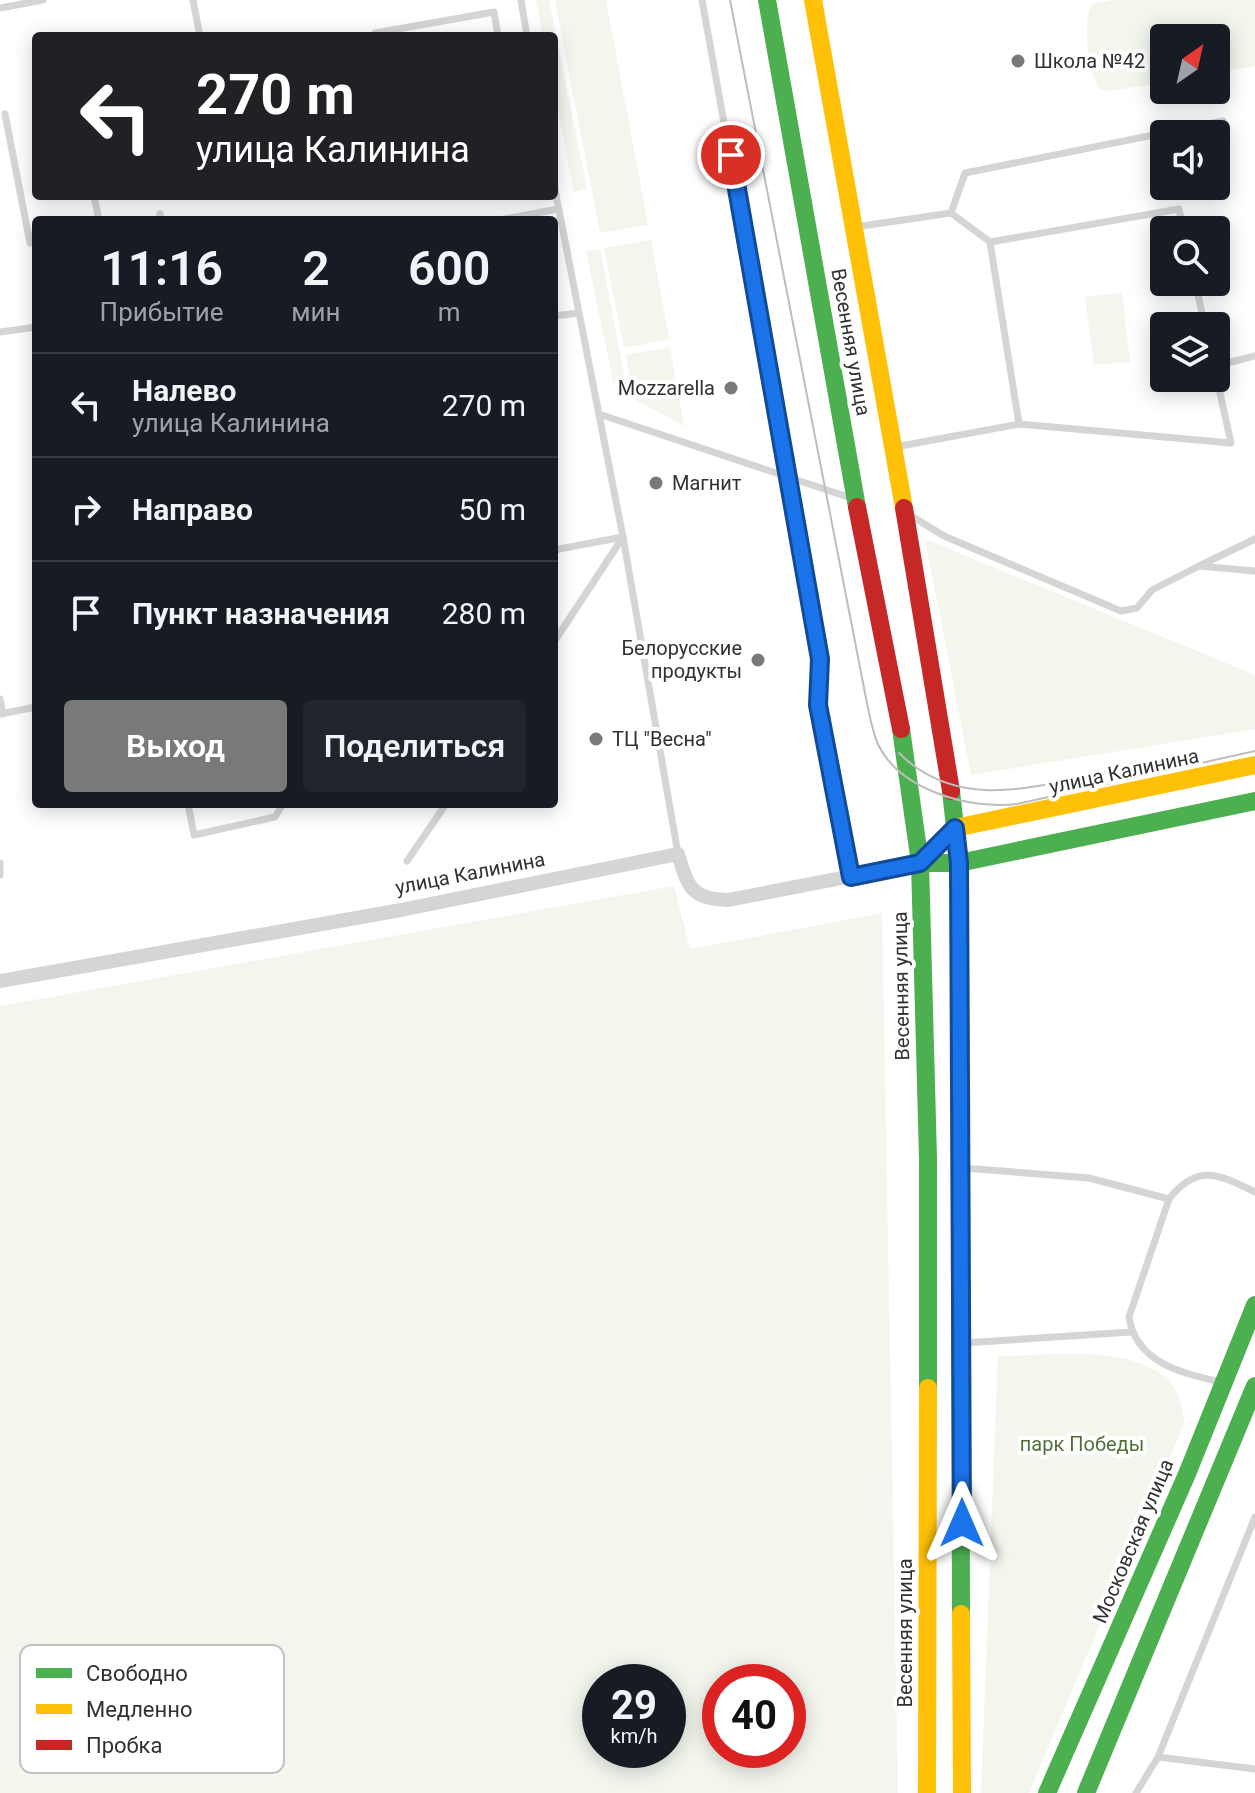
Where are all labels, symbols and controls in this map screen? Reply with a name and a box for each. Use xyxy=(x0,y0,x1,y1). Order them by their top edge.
north arrow xyxy=(1150,24,1230,104)
map controls xyxy=(1150,24,1230,392)
place label: Школа №42 xyxy=(1034,49,1145,73)
marker: Школа №42 xyxy=(1009,52,1027,70)
text: 270 m xyxy=(196,62,355,128)
icon: left xyxy=(64,64,168,168)
button: sound xyxy=(1150,120,1230,200)
pin xyxy=(697,121,765,189)
text: улица Калинина xyxy=(196,129,470,171)
icon: arrive xyxy=(709,133,753,177)
button: search xyxy=(1150,216,1230,296)
text: 11:16 xyxy=(100,240,223,297)
text: 2 xyxy=(302,240,330,297)
text: 600 xyxy=(408,240,490,297)
street label: Весенняя улица xyxy=(826,267,876,417)
text: Прибытие xyxy=(100,297,224,327)
text: мин xyxy=(291,297,341,327)
text: m xyxy=(438,297,461,327)
button: layers xyxy=(1150,312,1230,392)
text: Налево xyxy=(132,373,236,408)
place label: Mozzarella xyxy=(618,376,715,400)
marker: Mozzarella xyxy=(722,379,740,397)
icon: left xyxy=(64,383,108,427)
text: 270 m xyxy=(442,388,526,423)
text: улица Калинина xyxy=(132,408,330,438)
place label: Магнит xyxy=(672,471,742,495)
marker: Магнит xyxy=(647,474,665,492)
icon: right xyxy=(64,487,108,531)
text: Направо xyxy=(132,492,253,527)
text: 50 m xyxy=(459,492,526,527)
icon: arrive xyxy=(64,591,108,635)
text: Пункт назначения xyxy=(132,596,390,631)
text: 280 m xyxy=(442,596,526,631)
place label: Белорусские продукты xyxy=(621,636,742,683)
marker: Белорусские продукты xyxy=(749,651,767,669)
button: Выход xyxy=(64,700,287,792)
button: Поделиться xyxy=(303,700,526,792)
place label: ТЦ "Весна" xyxy=(612,727,712,751)
marker: ТЦ "Весна" xyxy=(587,730,605,748)
street label: улица Калинина xyxy=(1047,743,1201,799)
street label: улица Калинина xyxy=(393,847,547,899)
street label: Весенняя улица xyxy=(888,911,914,1061)
park label: парк Победы xyxy=(1020,1432,1144,1456)
street label: Московская улица xyxy=(1088,1455,1178,1627)
position arrow xyxy=(920,1481,1004,1565)
street label: Весенняя улица xyxy=(893,1558,917,1708)
legend xyxy=(20,1645,284,1773)
text: Свободно xyxy=(86,1661,188,1686)
speed limit sign: 40 xyxy=(702,1664,806,1768)
text: 29 xyxy=(611,1682,657,1729)
text: Медленно xyxy=(86,1697,192,1722)
text: km/h xyxy=(611,1724,657,1748)
text: Пробка xyxy=(86,1733,162,1758)

